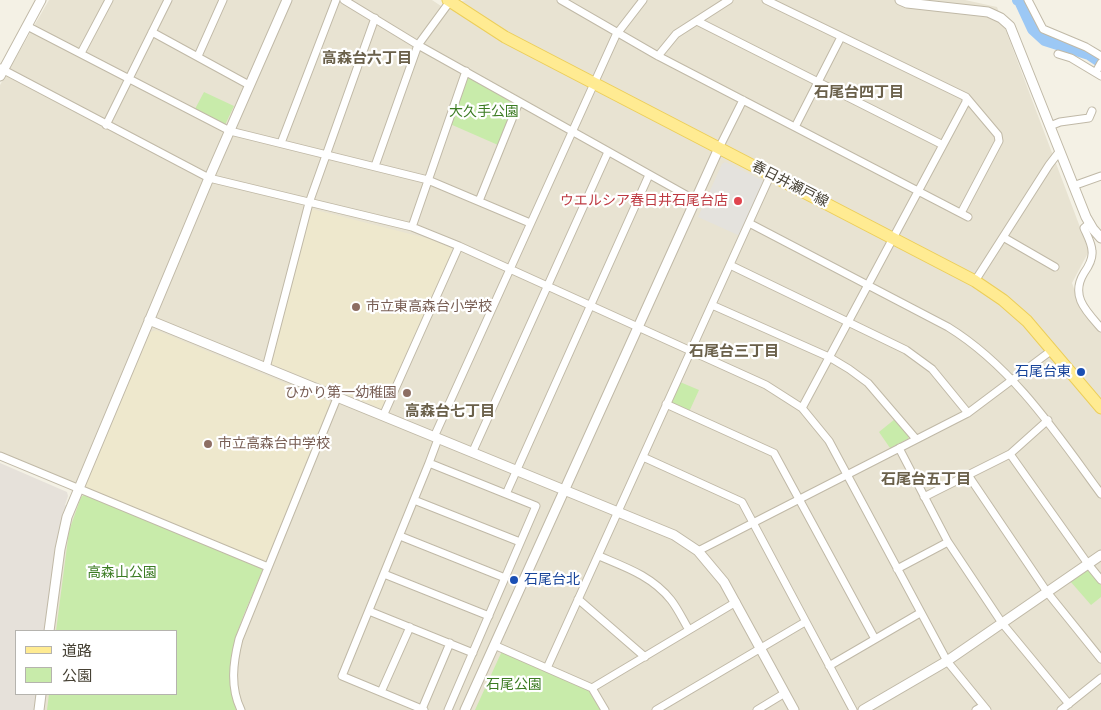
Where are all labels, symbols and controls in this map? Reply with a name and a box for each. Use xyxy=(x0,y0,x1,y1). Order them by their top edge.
district label: 高森台六丁目 xyxy=(322,49,412,67)
district label: 石尾台四丁目 xyxy=(814,83,904,101)
park label: 大久手公園 xyxy=(449,104,519,120)
street label: 春日井瀬戸線 xyxy=(749,157,831,211)
place label: ウエルシア春日井石尾台店 xyxy=(560,193,728,209)
marker: ウエルシア春日井石尾台店 xyxy=(732,195,744,207)
place label: 市立東高森台小学校 xyxy=(366,299,492,315)
marker: 市立東高森台小学校 xyxy=(350,301,362,313)
district label: 石尾台三丁目 xyxy=(689,342,779,360)
place label: 石尾台東 xyxy=(1015,364,1071,380)
marker: 石尾台東 xyxy=(1075,366,1087,378)
place label: ひかり第一幼稚園 xyxy=(285,385,397,401)
marker: ひかり第一幼稚園 xyxy=(401,387,413,399)
district label: 高森台七丁目 xyxy=(405,402,495,420)
place label: 市立高森台中学校 xyxy=(218,436,330,452)
marker: 市立高森台中学校 xyxy=(202,438,214,450)
district label: 石尾台五丁目 xyxy=(881,470,971,488)
park label: 高森山公園 xyxy=(87,565,157,581)
place label: 石尾台北 xyxy=(524,572,580,588)
marker: 石尾台北 xyxy=(508,574,520,586)
legend xyxy=(15,630,178,695)
text: 道路 xyxy=(62,641,92,660)
text: 公園 xyxy=(62,666,92,685)
park label: 石尾公園 xyxy=(486,677,542,693)

